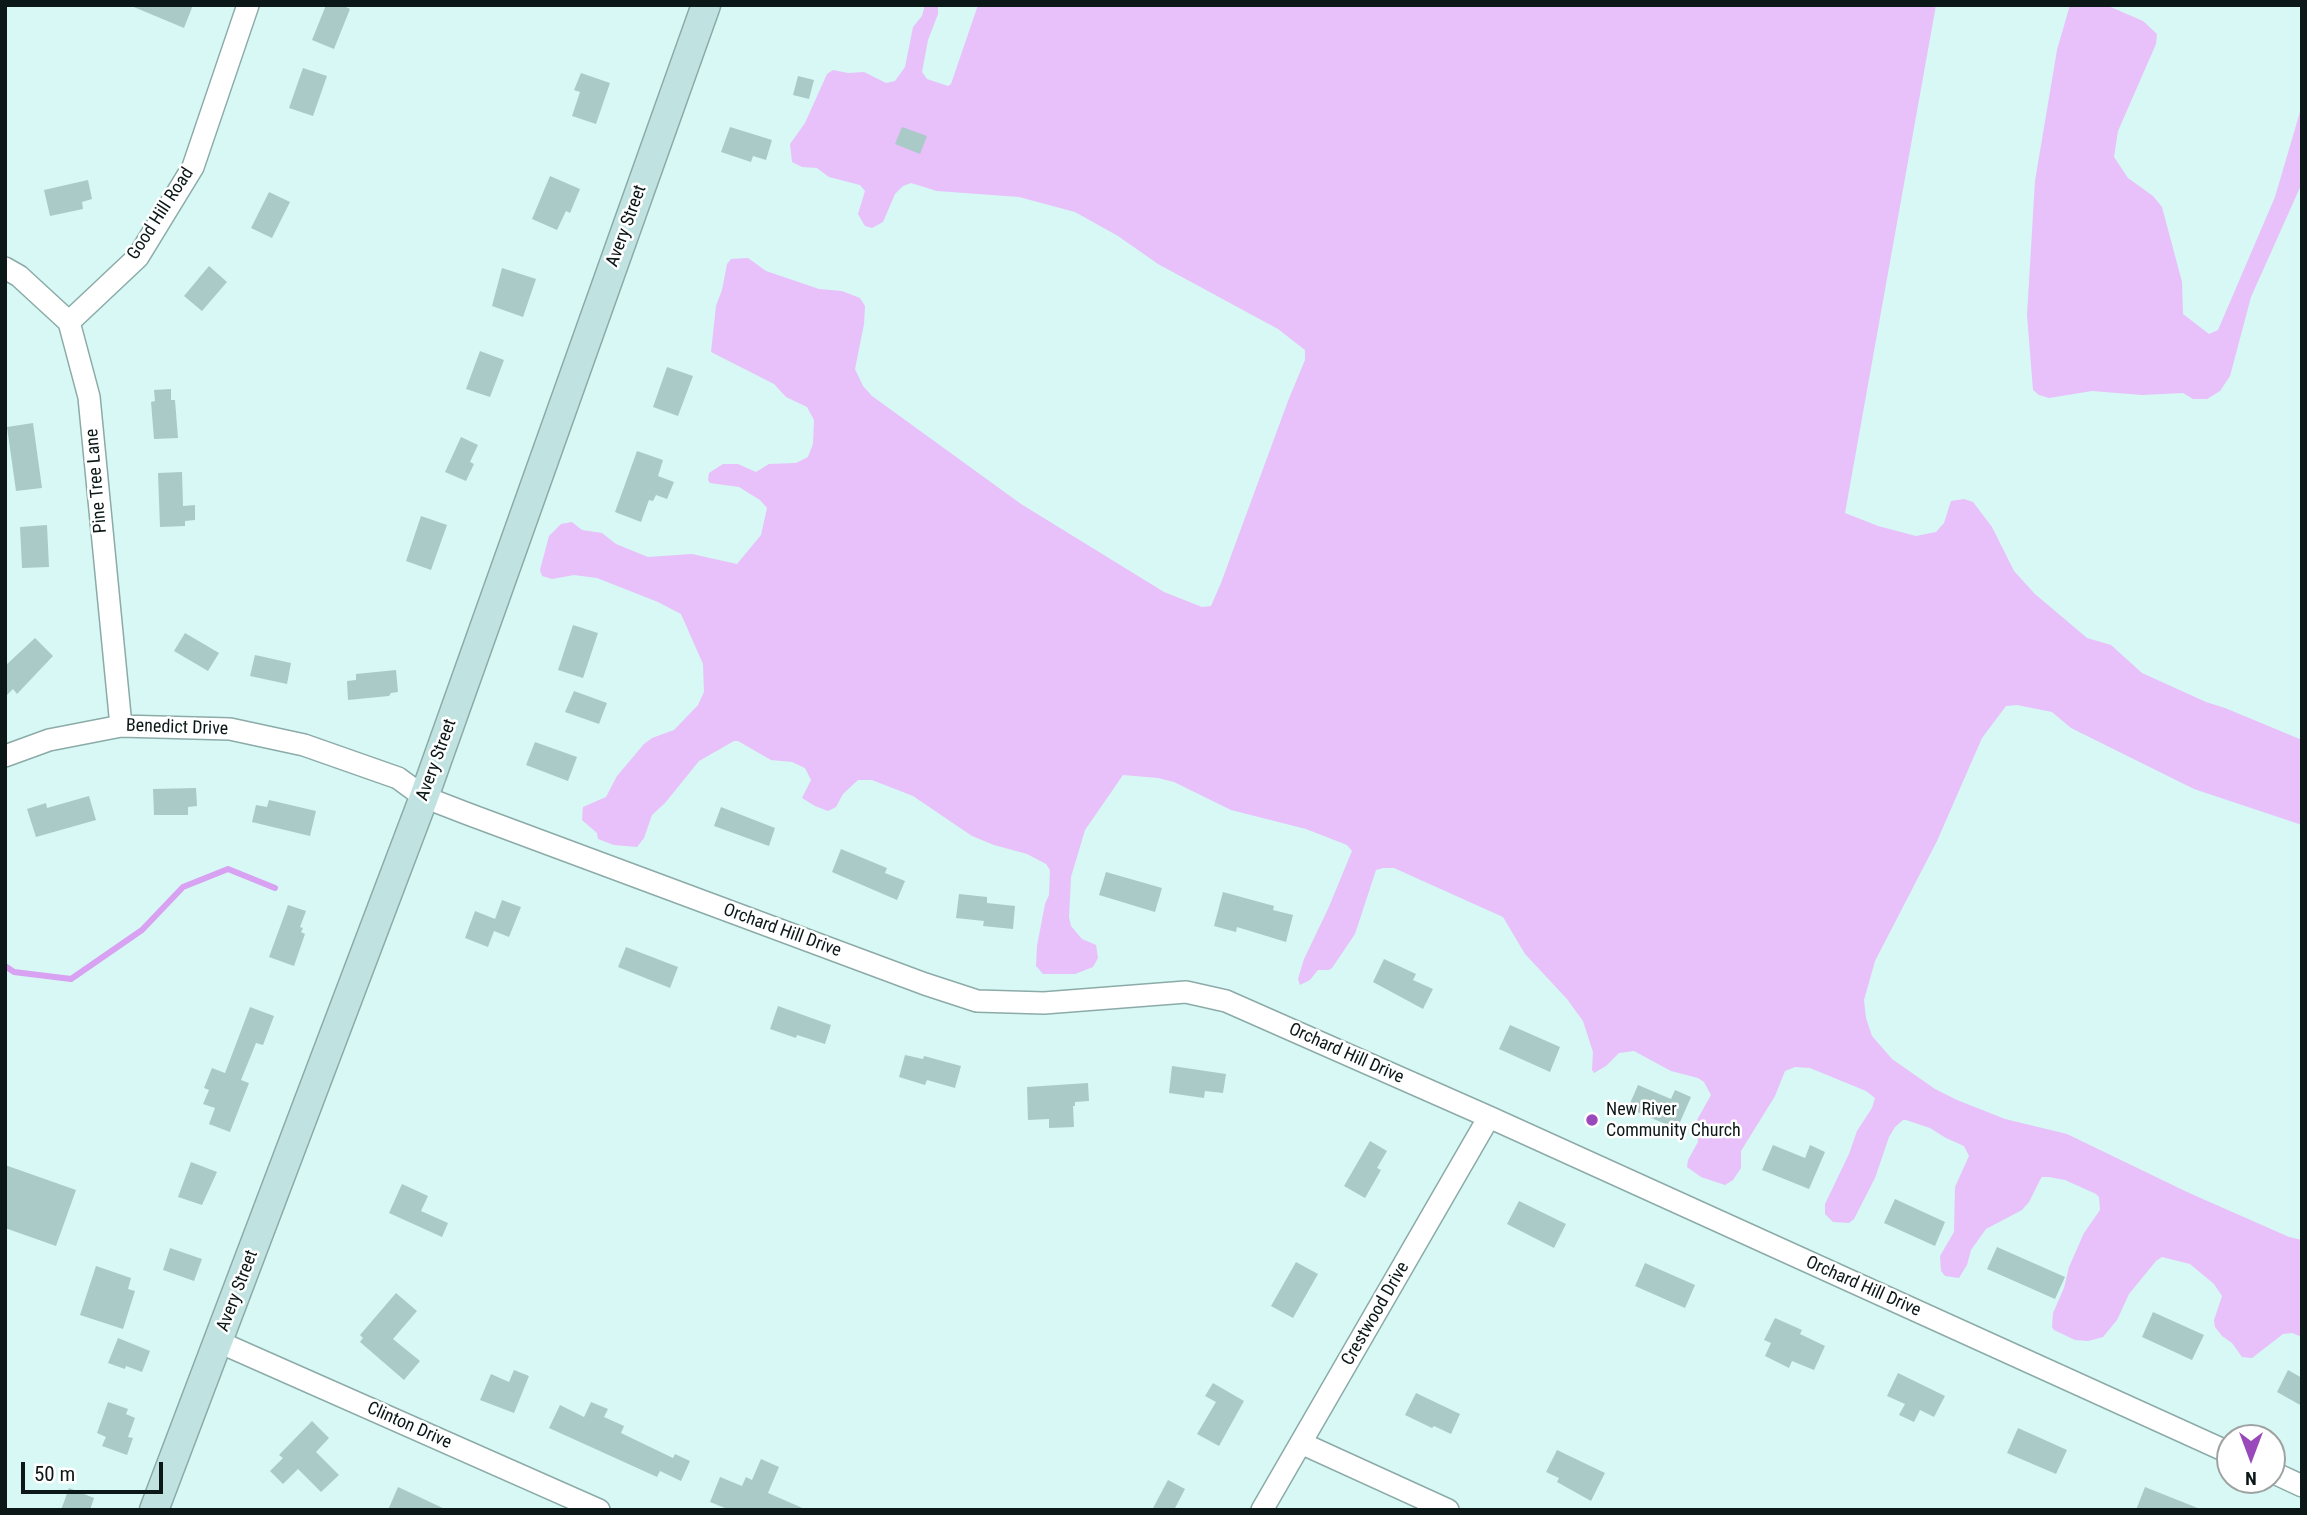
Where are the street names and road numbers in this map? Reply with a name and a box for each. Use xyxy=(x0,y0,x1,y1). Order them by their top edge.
street label: Good Hill Road xyxy=(123,164,199,264)
street label: Avery Street xyxy=(602,182,652,270)
street label: Pine Tree Lane xyxy=(82,428,112,534)
street label: Benedict Drive xyxy=(126,715,228,741)
street label: Avery Street xyxy=(412,716,462,804)
street label: Orchard Hill Drive xyxy=(720,900,844,962)
street label: Orchard Hill Drive xyxy=(1285,1019,1407,1089)
street label: Avery Street xyxy=(213,1247,263,1335)
street label: Orchard Hill Drive xyxy=(1802,1252,1924,1322)
street label: Crestwood Drive xyxy=(1338,1258,1414,1370)
street label: Clinton Drive xyxy=(363,1398,455,1454)

